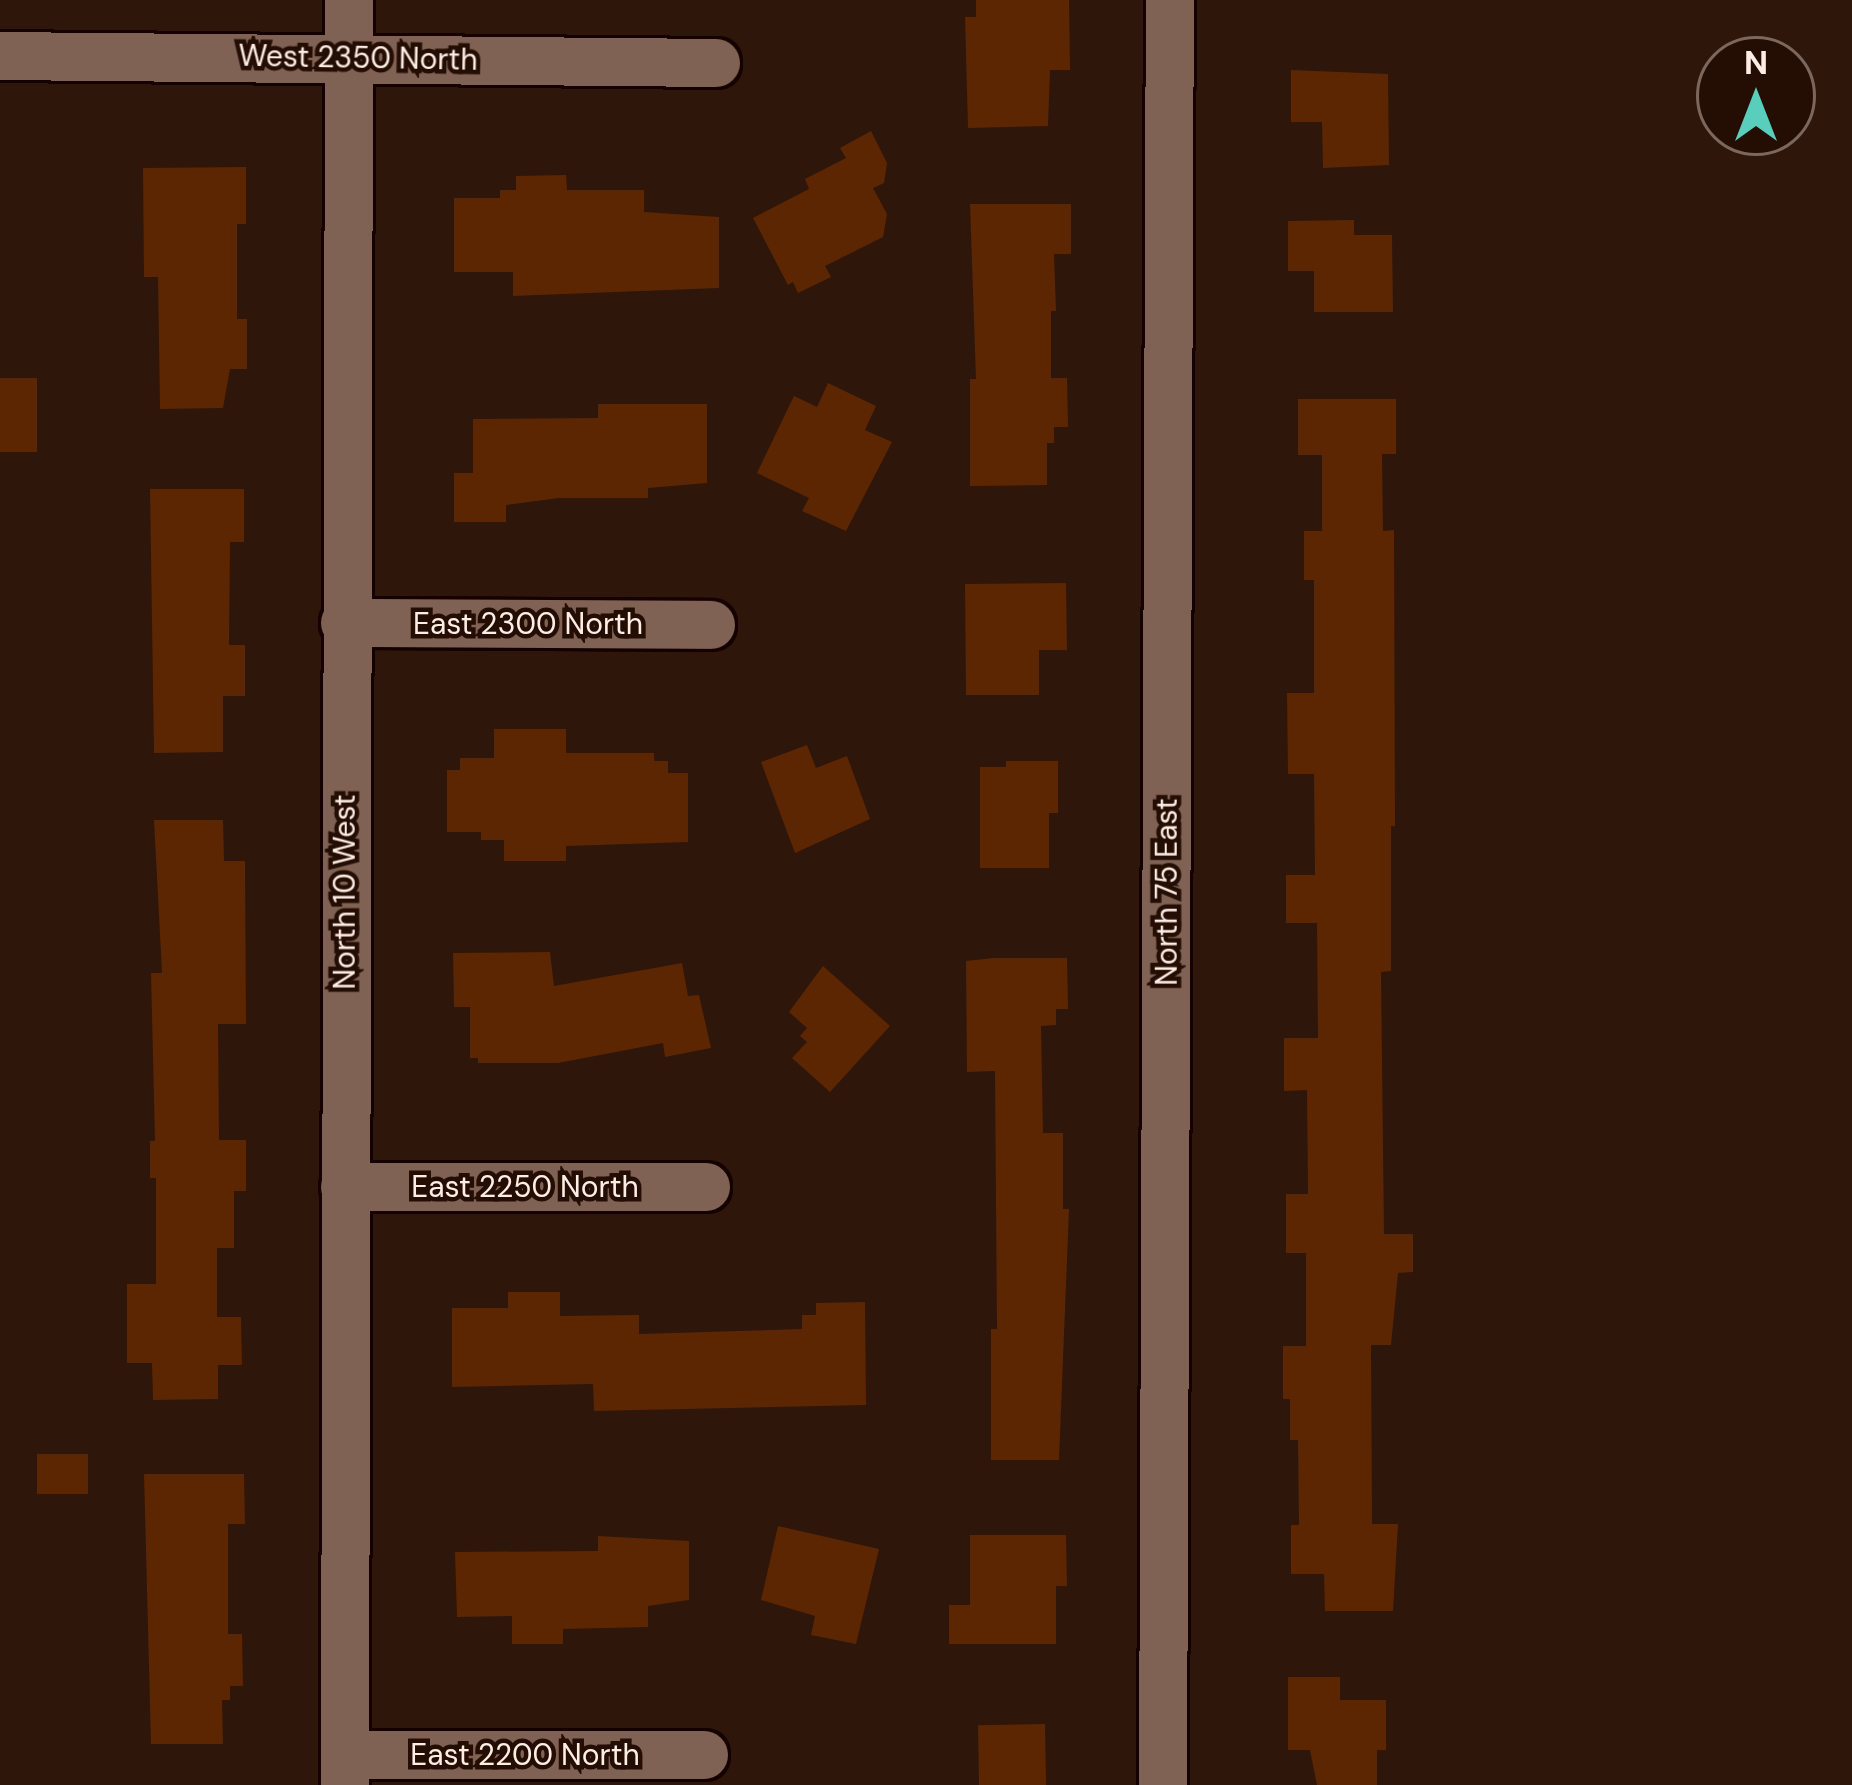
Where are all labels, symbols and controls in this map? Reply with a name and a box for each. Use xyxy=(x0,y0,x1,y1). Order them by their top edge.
north arrow xyxy=(1696,36,1816,156)
street label: West 2350 North xyxy=(238,38,478,78)
text: N xyxy=(1744,41,1768,84)
street label: East 2300 North xyxy=(413,606,643,642)
street label: North 10 West xyxy=(327,794,363,990)
street label: North 75 East xyxy=(1149,798,1185,986)
street label: East 2250 North xyxy=(411,1169,639,1205)
street label: East 2200 North xyxy=(410,1737,640,1773)

